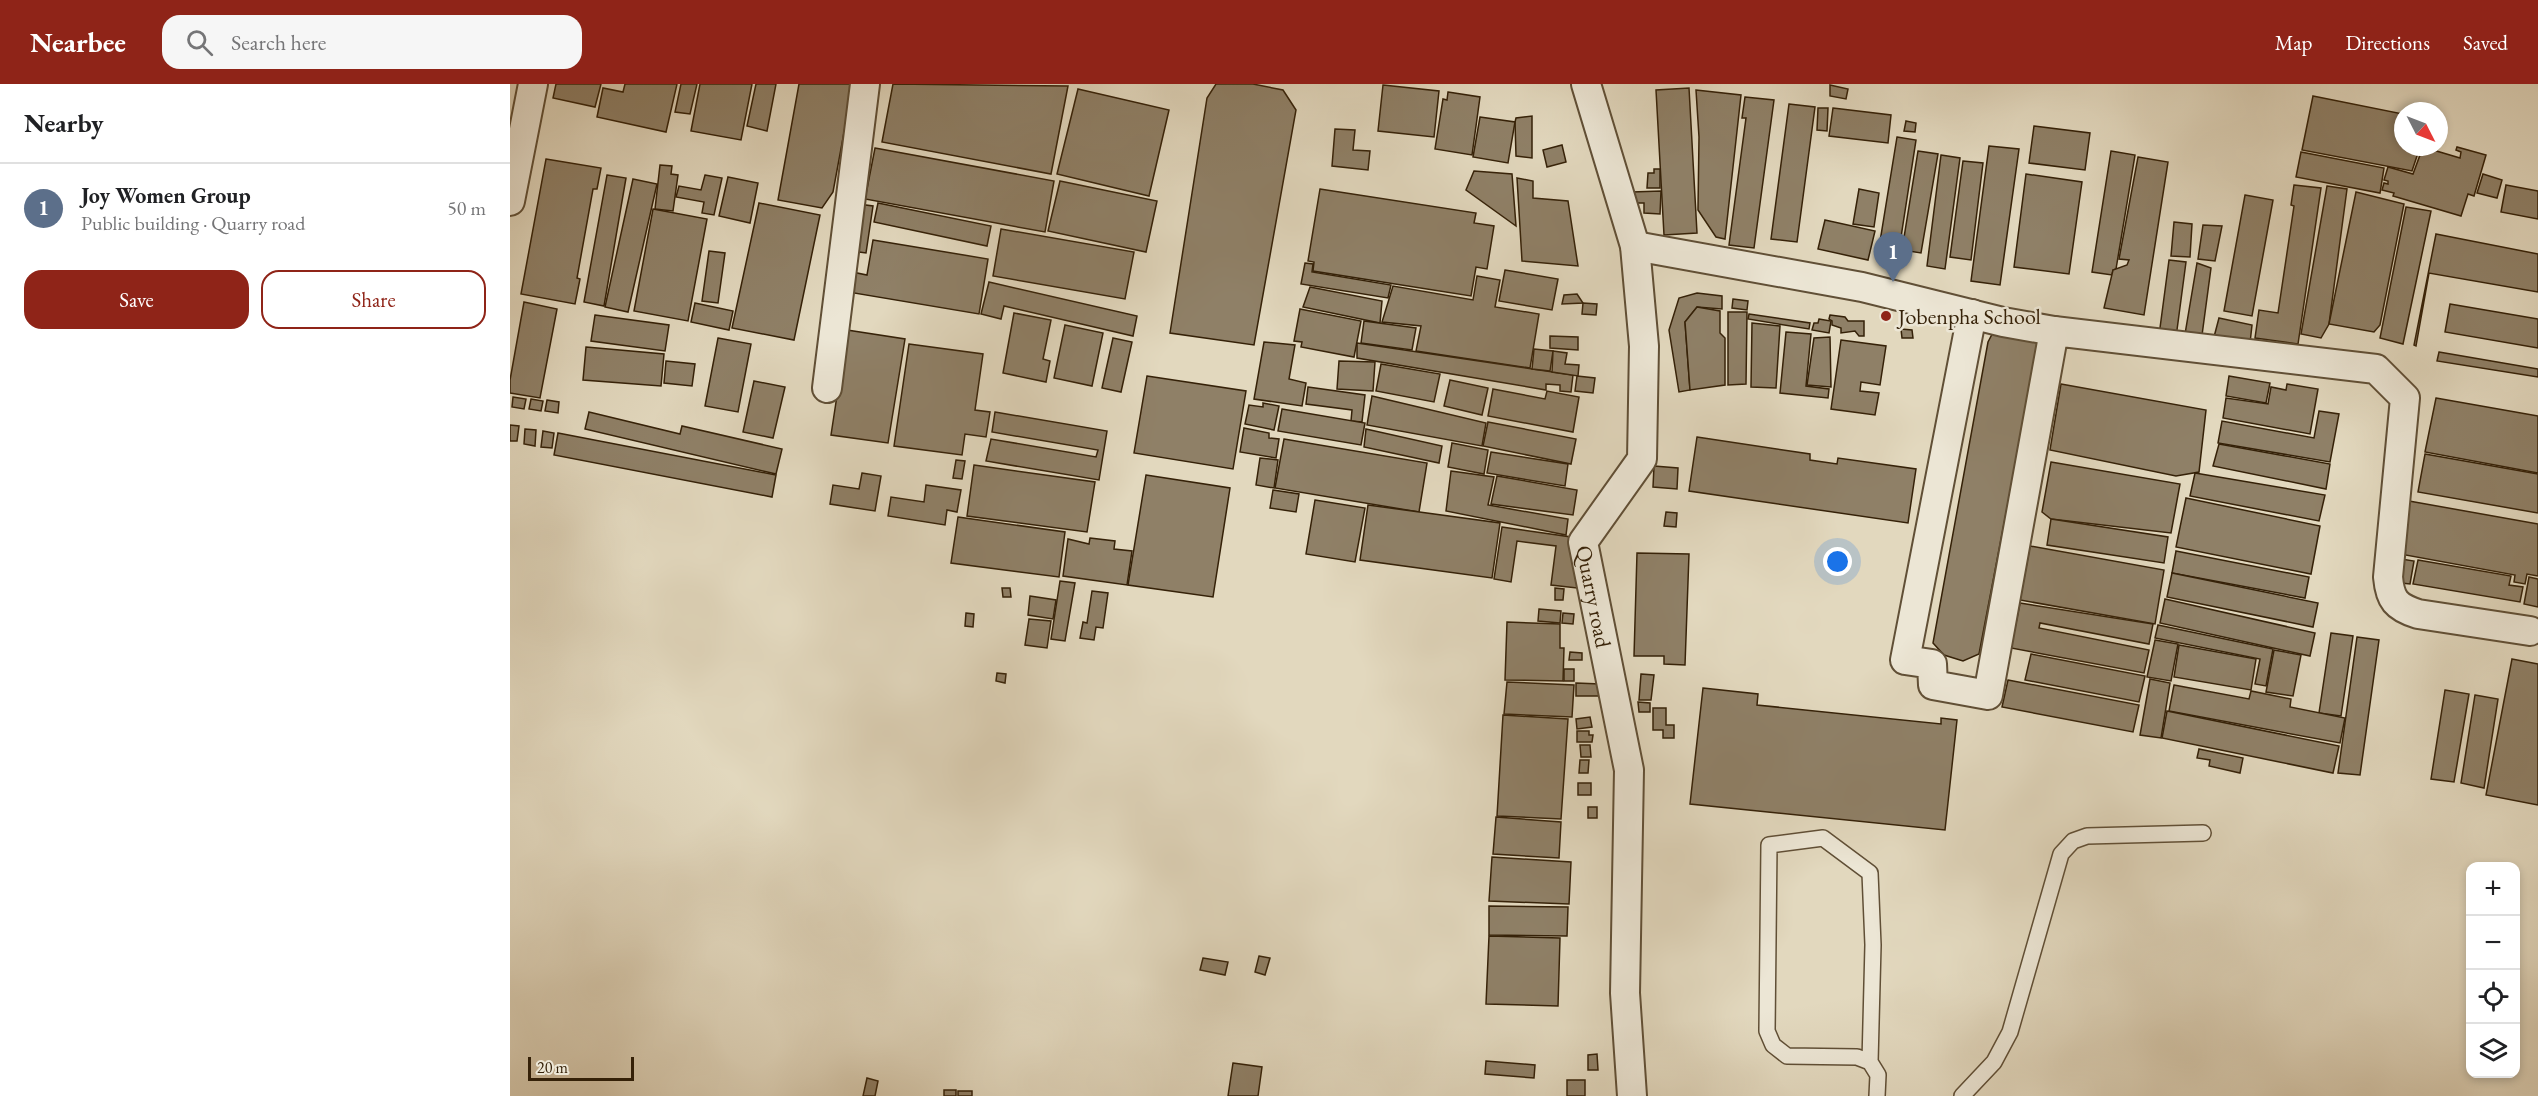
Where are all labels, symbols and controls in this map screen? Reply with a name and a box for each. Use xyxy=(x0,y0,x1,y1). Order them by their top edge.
search box xyxy=(162,15,582,69)
text: Nearbee xyxy=(30,24,126,60)
icon: search xyxy=(183,26,216,59)
text: Search here xyxy=(231,28,326,57)
text: Map xyxy=(2275,29,2312,56)
text: Directions xyxy=(2345,29,2430,56)
text: Saved xyxy=(2463,29,2508,56)
north arrow xyxy=(2394,102,2448,156)
text: Nearby xyxy=(24,106,104,140)
text: Joy Women Group xyxy=(81,181,251,210)
text: 1 xyxy=(38,195,49,221)
text: 50 m xyxy=(447,195,486,221)
text: Public building · Quarry road xyxy=(81,210,305,236)
pin: 1 xyxy=(1874,232,1912,282)
button: Save xyxy=(24,270,249,329)
button: Share xyxy=(261,270,486,329)
place label: Jobenpha School xyxy=(1896,302,2041,331)
marker: Jobenpha School xyxy=(1879,309,1893,323)
street label: Quarry road xyxy=(1569,543,1618,651)
your location xyxy=(1823,547,1852,576)
map controls xyxy=(2466,862,2520,1078)
button: + xyxy=(2466,862,2520,916)
button: − xyxy=(2466,916,2520,970)
button: locate xyxy=(2466,970,2520,1024)
button: layers xyxy=(2466,1024,2520,1078)
scale bar xyxy=(528,1054,634,1082)
text: 20 m xyxy=(537,1057,568,1078)

